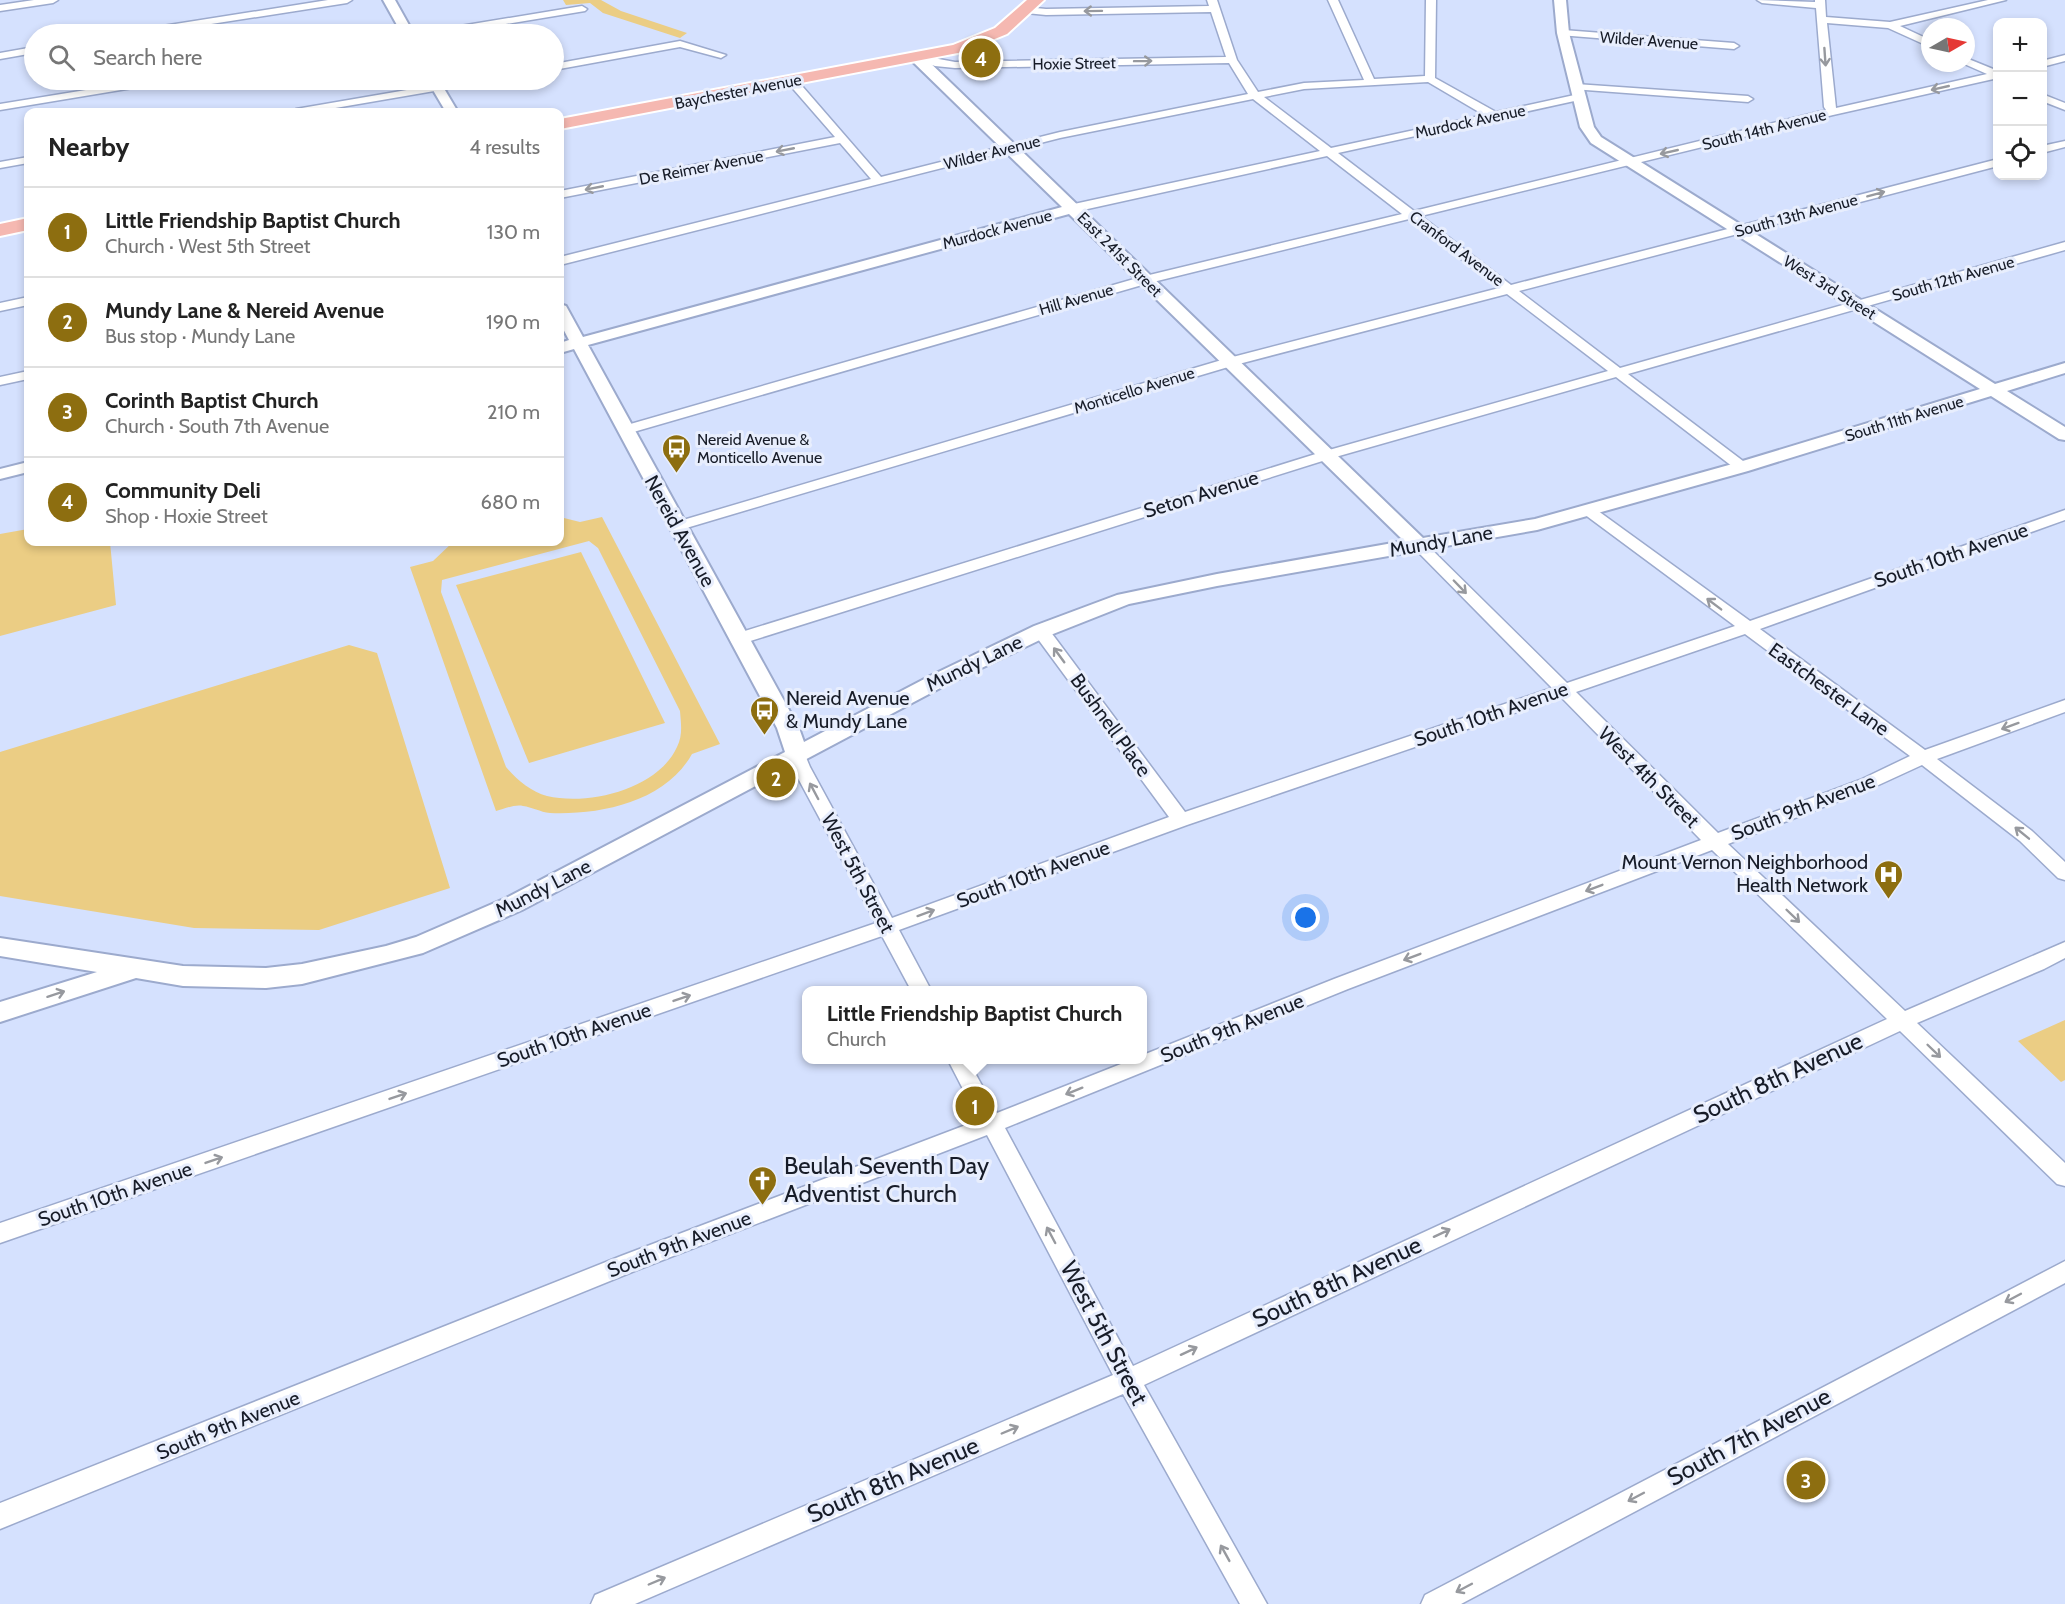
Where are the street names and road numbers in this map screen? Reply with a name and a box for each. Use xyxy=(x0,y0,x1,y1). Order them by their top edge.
street label: Wilder Avenue xyxy=(1599,28,1699,53)
street label: Hoxie Street xyxy=(1032,53,1116,74)
street label: Baychester Avenue xyxy=(673,70,803,113)
street label: Murdock Avenue xyxy=(1413,101,1527,142)
street label: South 14th Avenue xyxy=(1700,105,1828,154)
street label: Wilder Avenue xyxy=(942,131,1042,174)
street label: De Reimer Avenue xyxy=(638,146,765,189)
street label: South 13th Avenue xyxy=(1733,190,1860,241)
street label: Murdock Avenue xyxy=(940,206,1054,253)
street label: Cranford Avenue xyxy=(1406,207,1508,290)
street label: East 241st Street xyxy=(1073,208,1166,301)
street label: West 3rd Street xyxy=(1780,251,1880,324)
street label: South 12th Avenue xyxy=(1890,252,2016,305)
street label: Hill Avenue xyxy=(1037,280,1115,319)
street label: Monticello Avenue xyxy=(1072,363,1197,418)
street label: South 11th Avenue xyxy=(1843,391,1966,446)
street label: Seton Avenue xyxy=(1141,465,1261,523)
street label: Nereid Avenue xyxy=(640,471,720,591)
street label: South 10th Avenue xyxy=(1871,517,2031,593)
street label: Mundy Lane xyxy=(1388,520,1494,562)
street label: Mundy Lane xyxy=(922,629,1026,697)
street label: Eastchester Lane xyxy=(1764,637,1894,741)
street label: Bushnell Place xyxy=(1066,669,1156,781)
street label: South 10th Avenue xyxy=(1411,676,1571,752)
street label: West 4th Street xyxy=(1594,722,1705,833)
street label: South 9th Avenue xyxy=(1728,769,1878,845)
street label: West 5th Street xyxy=(816,809,900,937)
street label: South 10th Avenue xyxy=(953,835,1113,913)
street label: Mundy Lane xyxy=(491,854,595,922)
street label: South 9th Avenue xyxy=(1157,988,1307,1068)
street label: South 10th Avenue xyxy=(494,997,654,1073)
street label: South 8th Avenue xyxy=(1689,1026,1867,1129)
street label: South 10th Avenue xyxy=(35,1156,195,1232)
street label: South 9th Avenue xyxy=(604,1206,754,1282)
street label: South 8th Avenue xyxy=(1248,1230,1426,1333)
street label: West 5th Street xyxy=(1054,1256,1154,1410)
street label: South 7th Avenue xyxy=(1662,1381,1835,1492)
street label: South 9th Avenue xyxy=(153,1385,303,1465)
street label: South 8th Avenue xyxy=(803,1430,983,1529)

